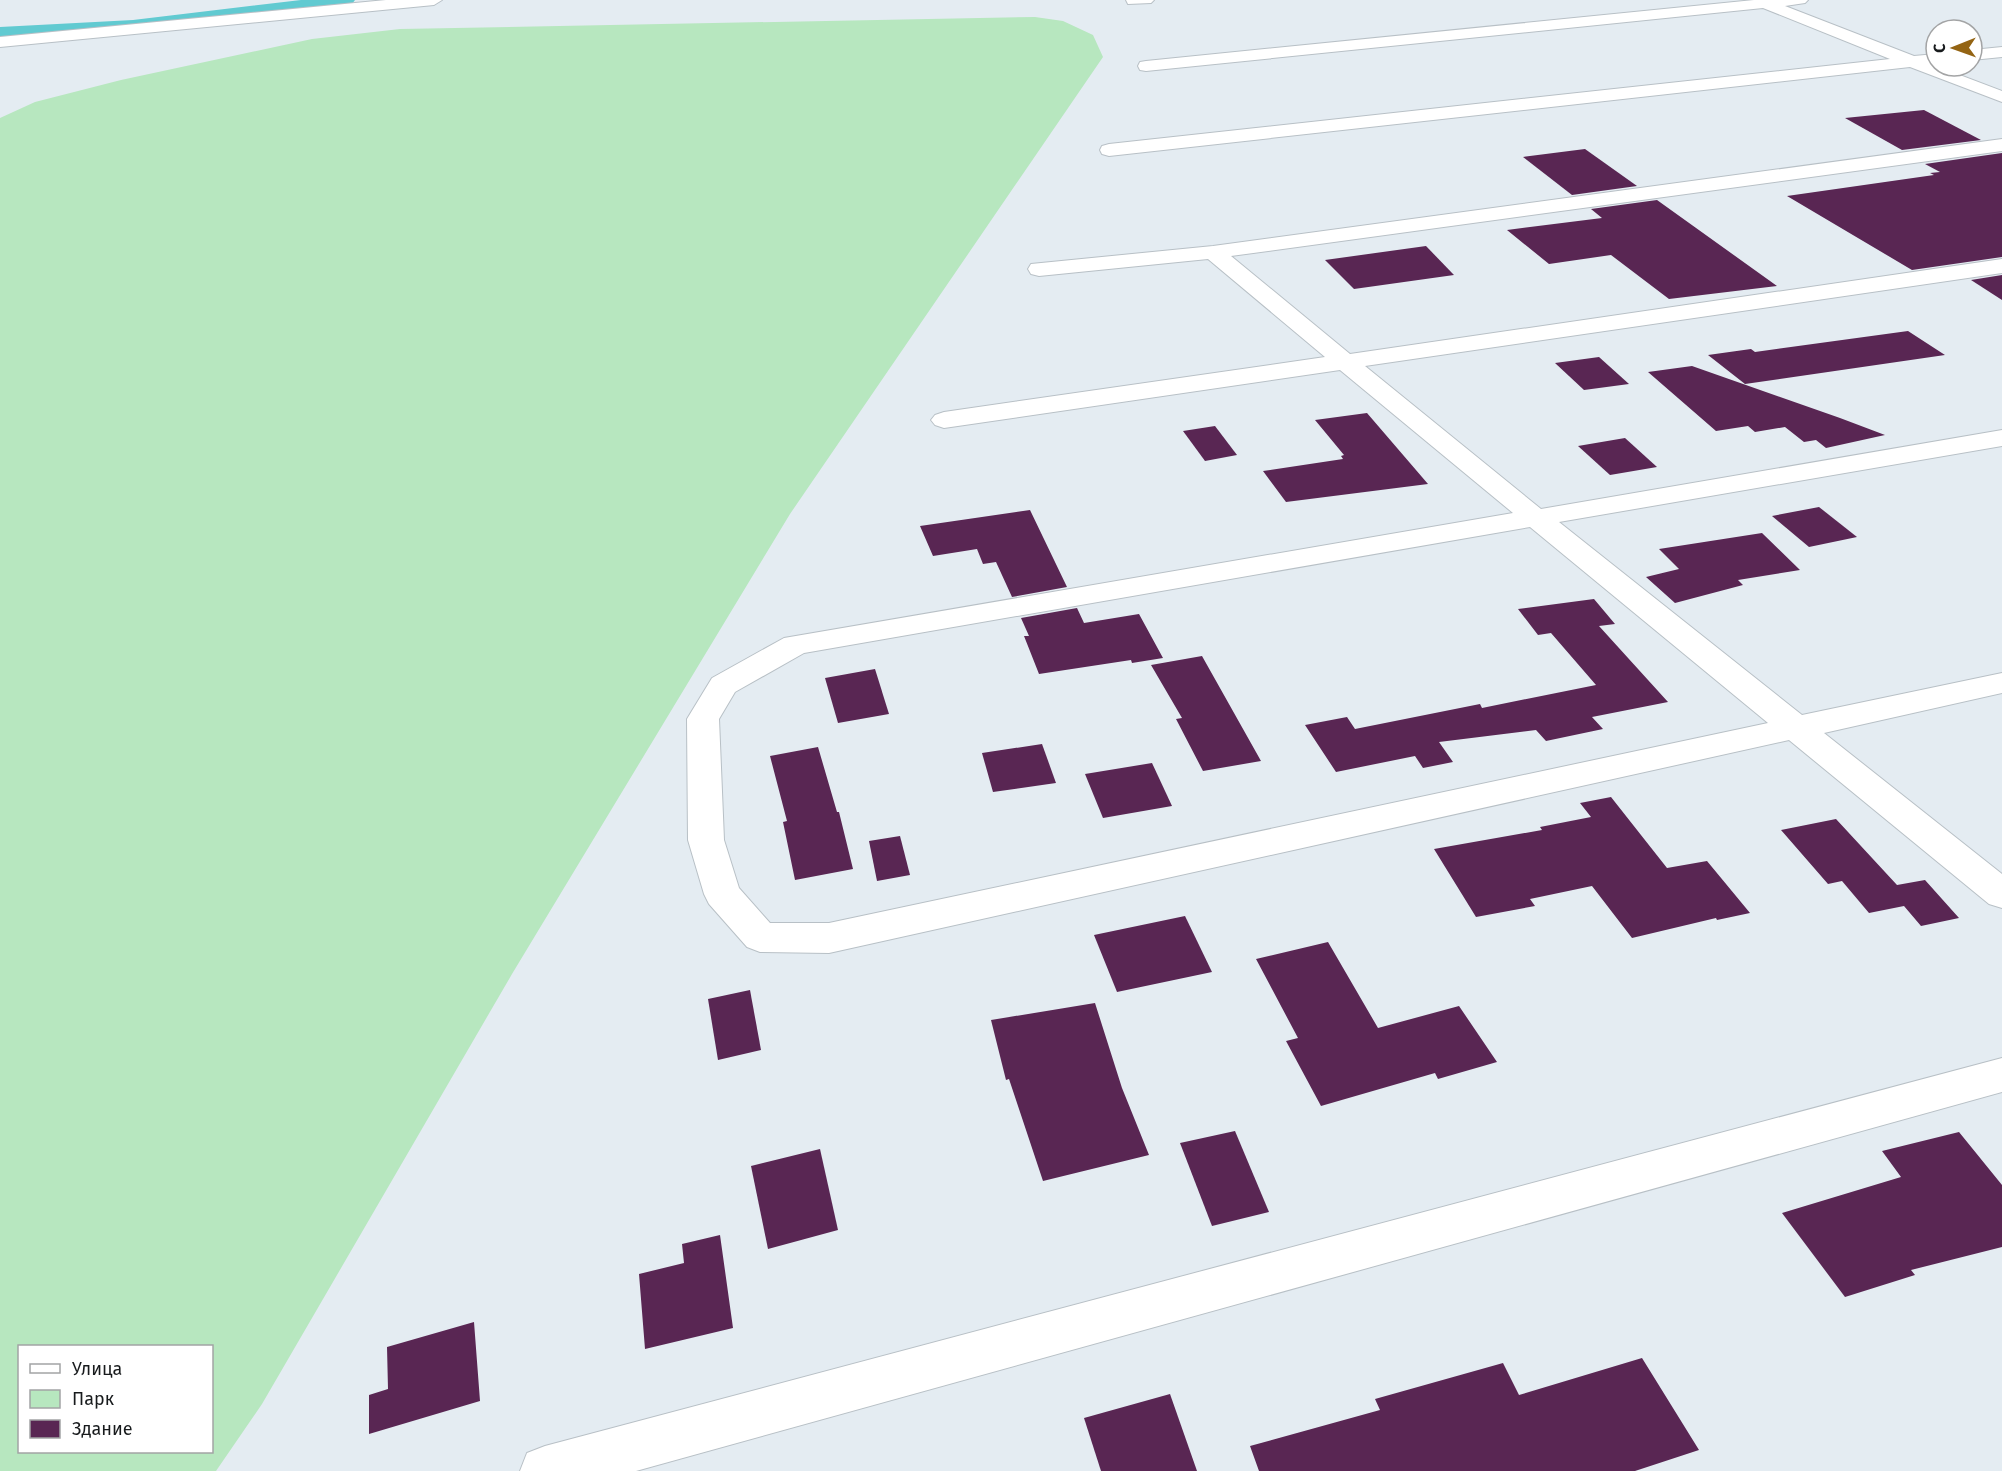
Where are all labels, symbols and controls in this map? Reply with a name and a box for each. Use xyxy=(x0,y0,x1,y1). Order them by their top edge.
north arrow xyxy=(1924,18,1984,78)
text: С xyxy=(1930,43,1949,53)
legend xyxy=(18,1345,213,1453)
text: Улица xyxy=(72,1358,122,1380)
text: Парк xyxy=(72,1388,115,1410)
text: Здание xyxy=(72,1418,133,1440)

